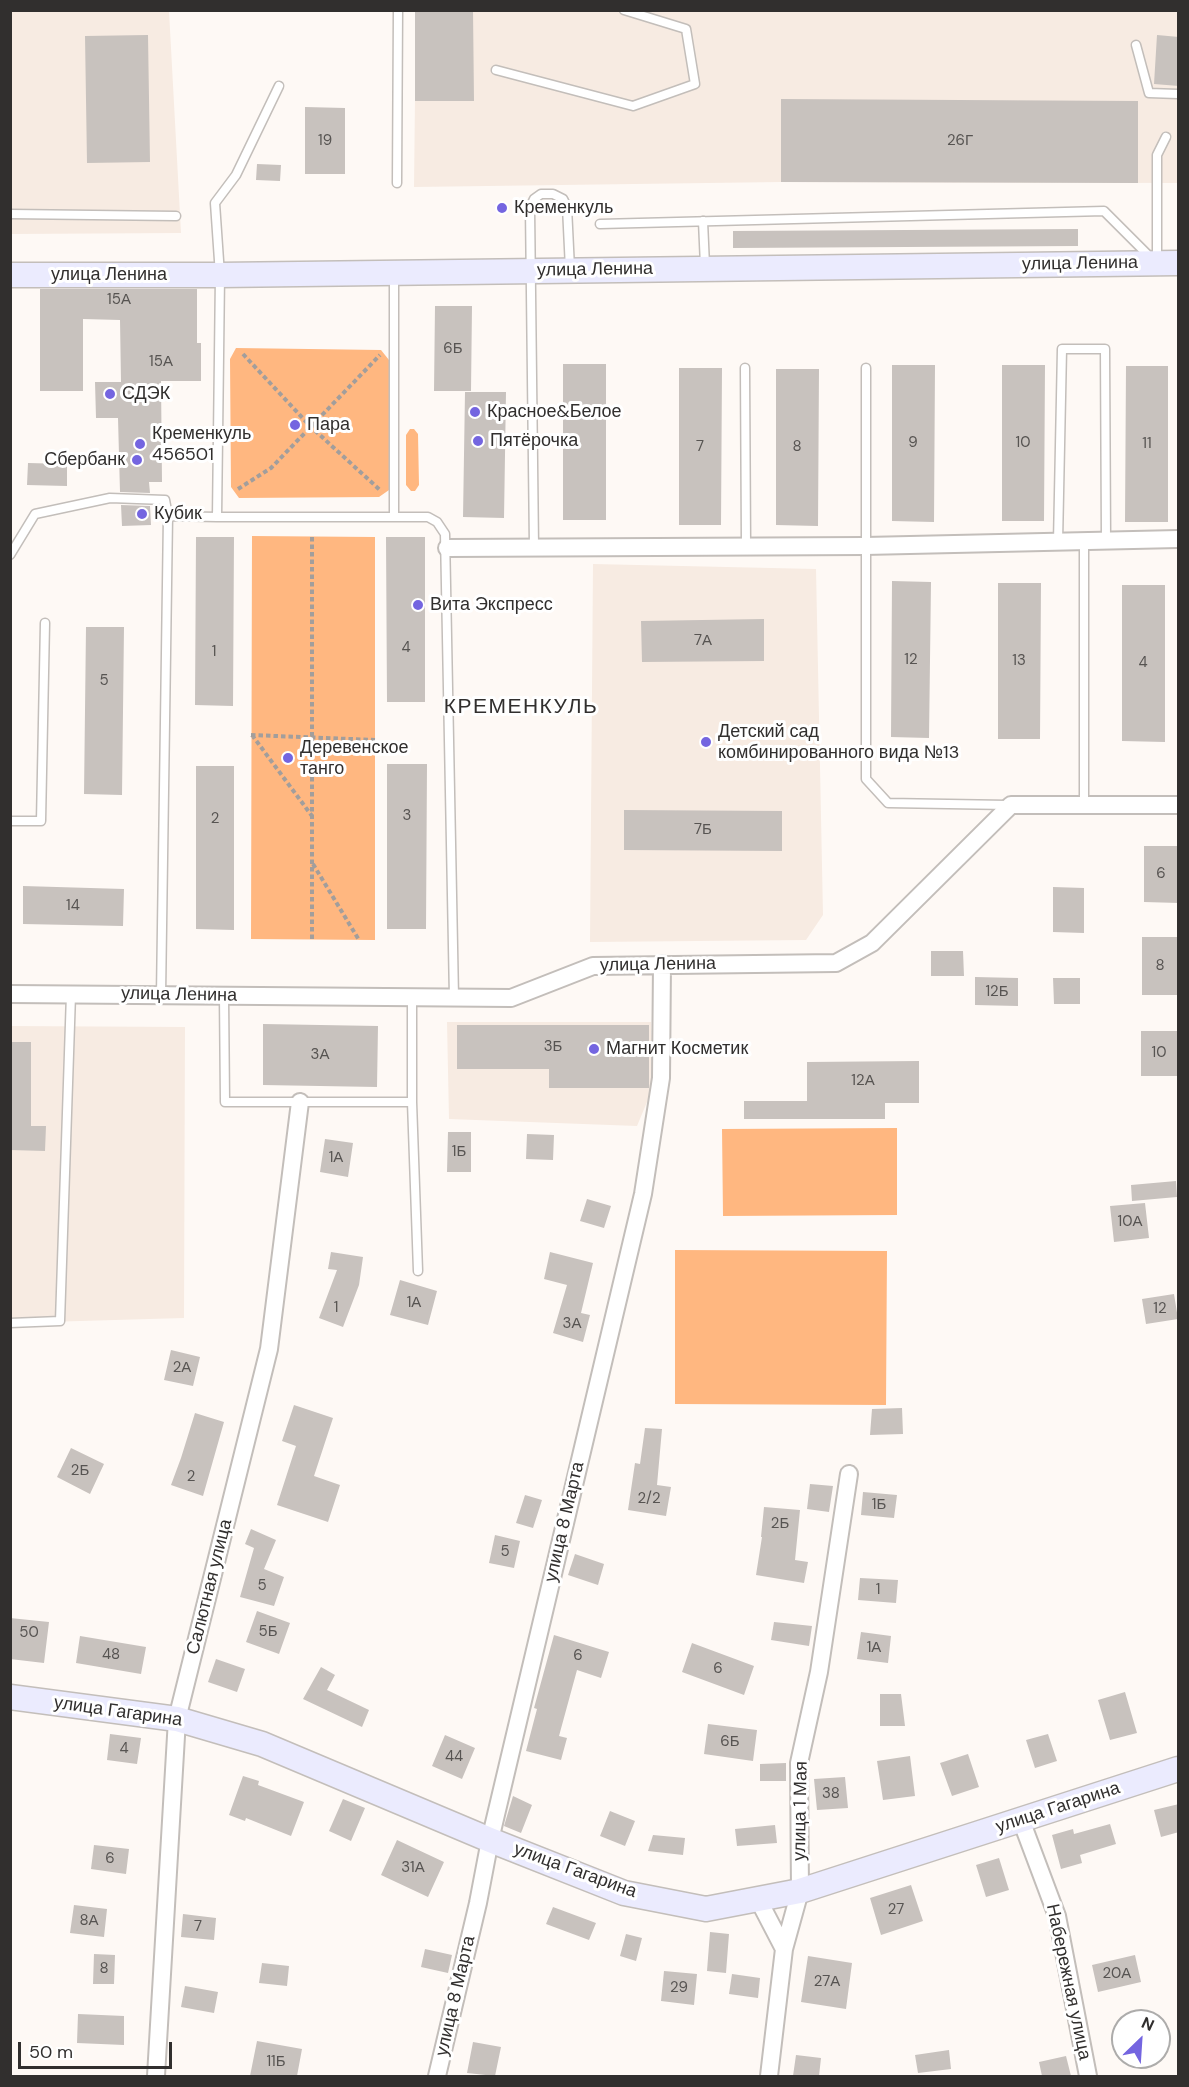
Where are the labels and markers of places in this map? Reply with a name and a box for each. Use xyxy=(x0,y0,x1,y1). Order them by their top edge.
place label: Кременкуль xyxy=(514,197,613,219)
marker: Кременкуль xyxy=(495,201,509,215)
place label: СДЭК xyxy=(122,383,170,405)
marker: СДЭК xyxy=(103,387,117,401)
place label: Красное&Белое xyxy=(487,401,622,423)
marker: Красное&Белое xyxy=(468,405,482,419)
place label: Пара xyxy=(307,414,350,436)
marker: Пара xyxy=(288,418,302,432)
place label: Кременкуль 456501 xyxy=(152,423,251,466)
place label: Пятёрочка xyxy=(490,430,578,452)
marker: Пятёрочка xyxy=(471,434,485,448)
marker: Кременкуль 456501 xyxy=(133,437,147,451)
place label: Сбербанк xyxy=(44,449,125,471)
marker: Сбербанк xyxy=(130,453,144,467)
place label: Кубик xyxy=(154,503,202,525)
marker: Кубик xyxy=(135,507,149,521)
place label: Вита Экспресс xyxy=(430,594,553,616)
marker: Вита Экспресс xyxy=(411,598,425,612)
place label: Детский сад комбинированного вида №13 xyxy=(718,721,959,764)
marker: Детский сад комбинированного вида №13 xyxy=(699,735,713,749)
place label: Деревенское танго xyxy=(300,737,409,780)
marker: Деревенское танго xyxy=(281,751,295,765)
place label: Магнит Косметик xyxy=(606,1038,748,1060)
marker: Магнит Косметик xyxy=(587,1042,601,1056)

